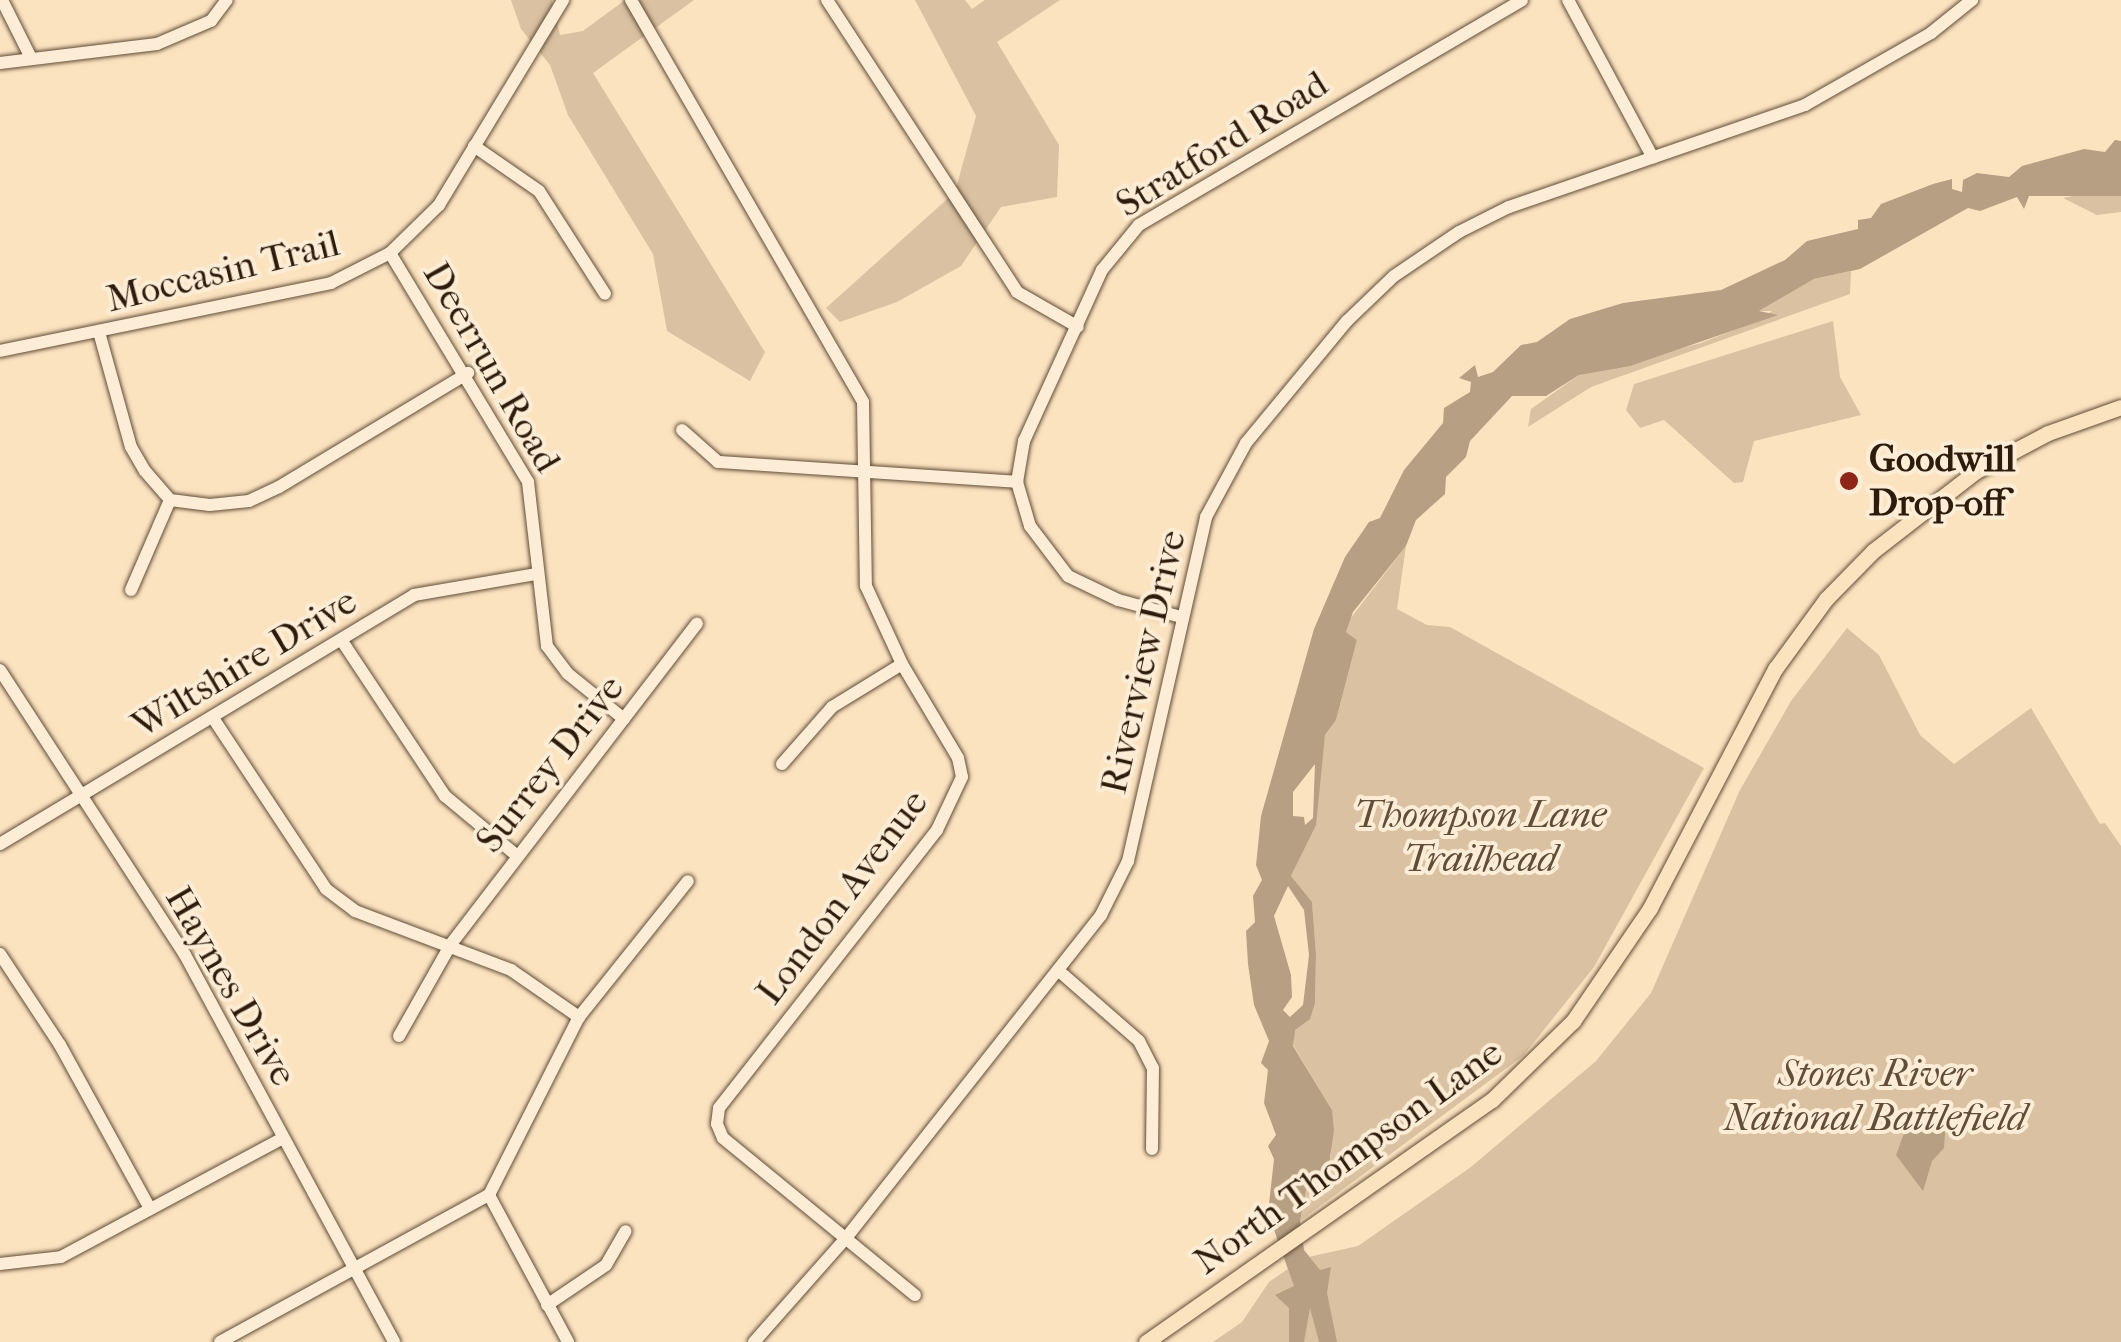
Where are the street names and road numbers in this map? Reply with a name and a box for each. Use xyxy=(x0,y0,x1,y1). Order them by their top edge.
street label: Stratford Road xyxy=(1108,61,1336,227)
street label: Moccasin Trail xyxy=(102,220,344,322)
street label: Deerrun Road xyxy=(413,254,571,480)
street label: Riverview Drive xyxy=(1091,526,1195,798)
street label: Wiltshire Drive xyxy=(123,578,365,748)
street label: Surrey Drive xyxy=(467,666,633,862)
street label: London Avenue xyxy=(747,781,937,1013)
street label: Haynes Drive xyxy=(156,878,306,1094)
street label: North Thompson Lane xyxy=(1185,1030,1511,1284)

